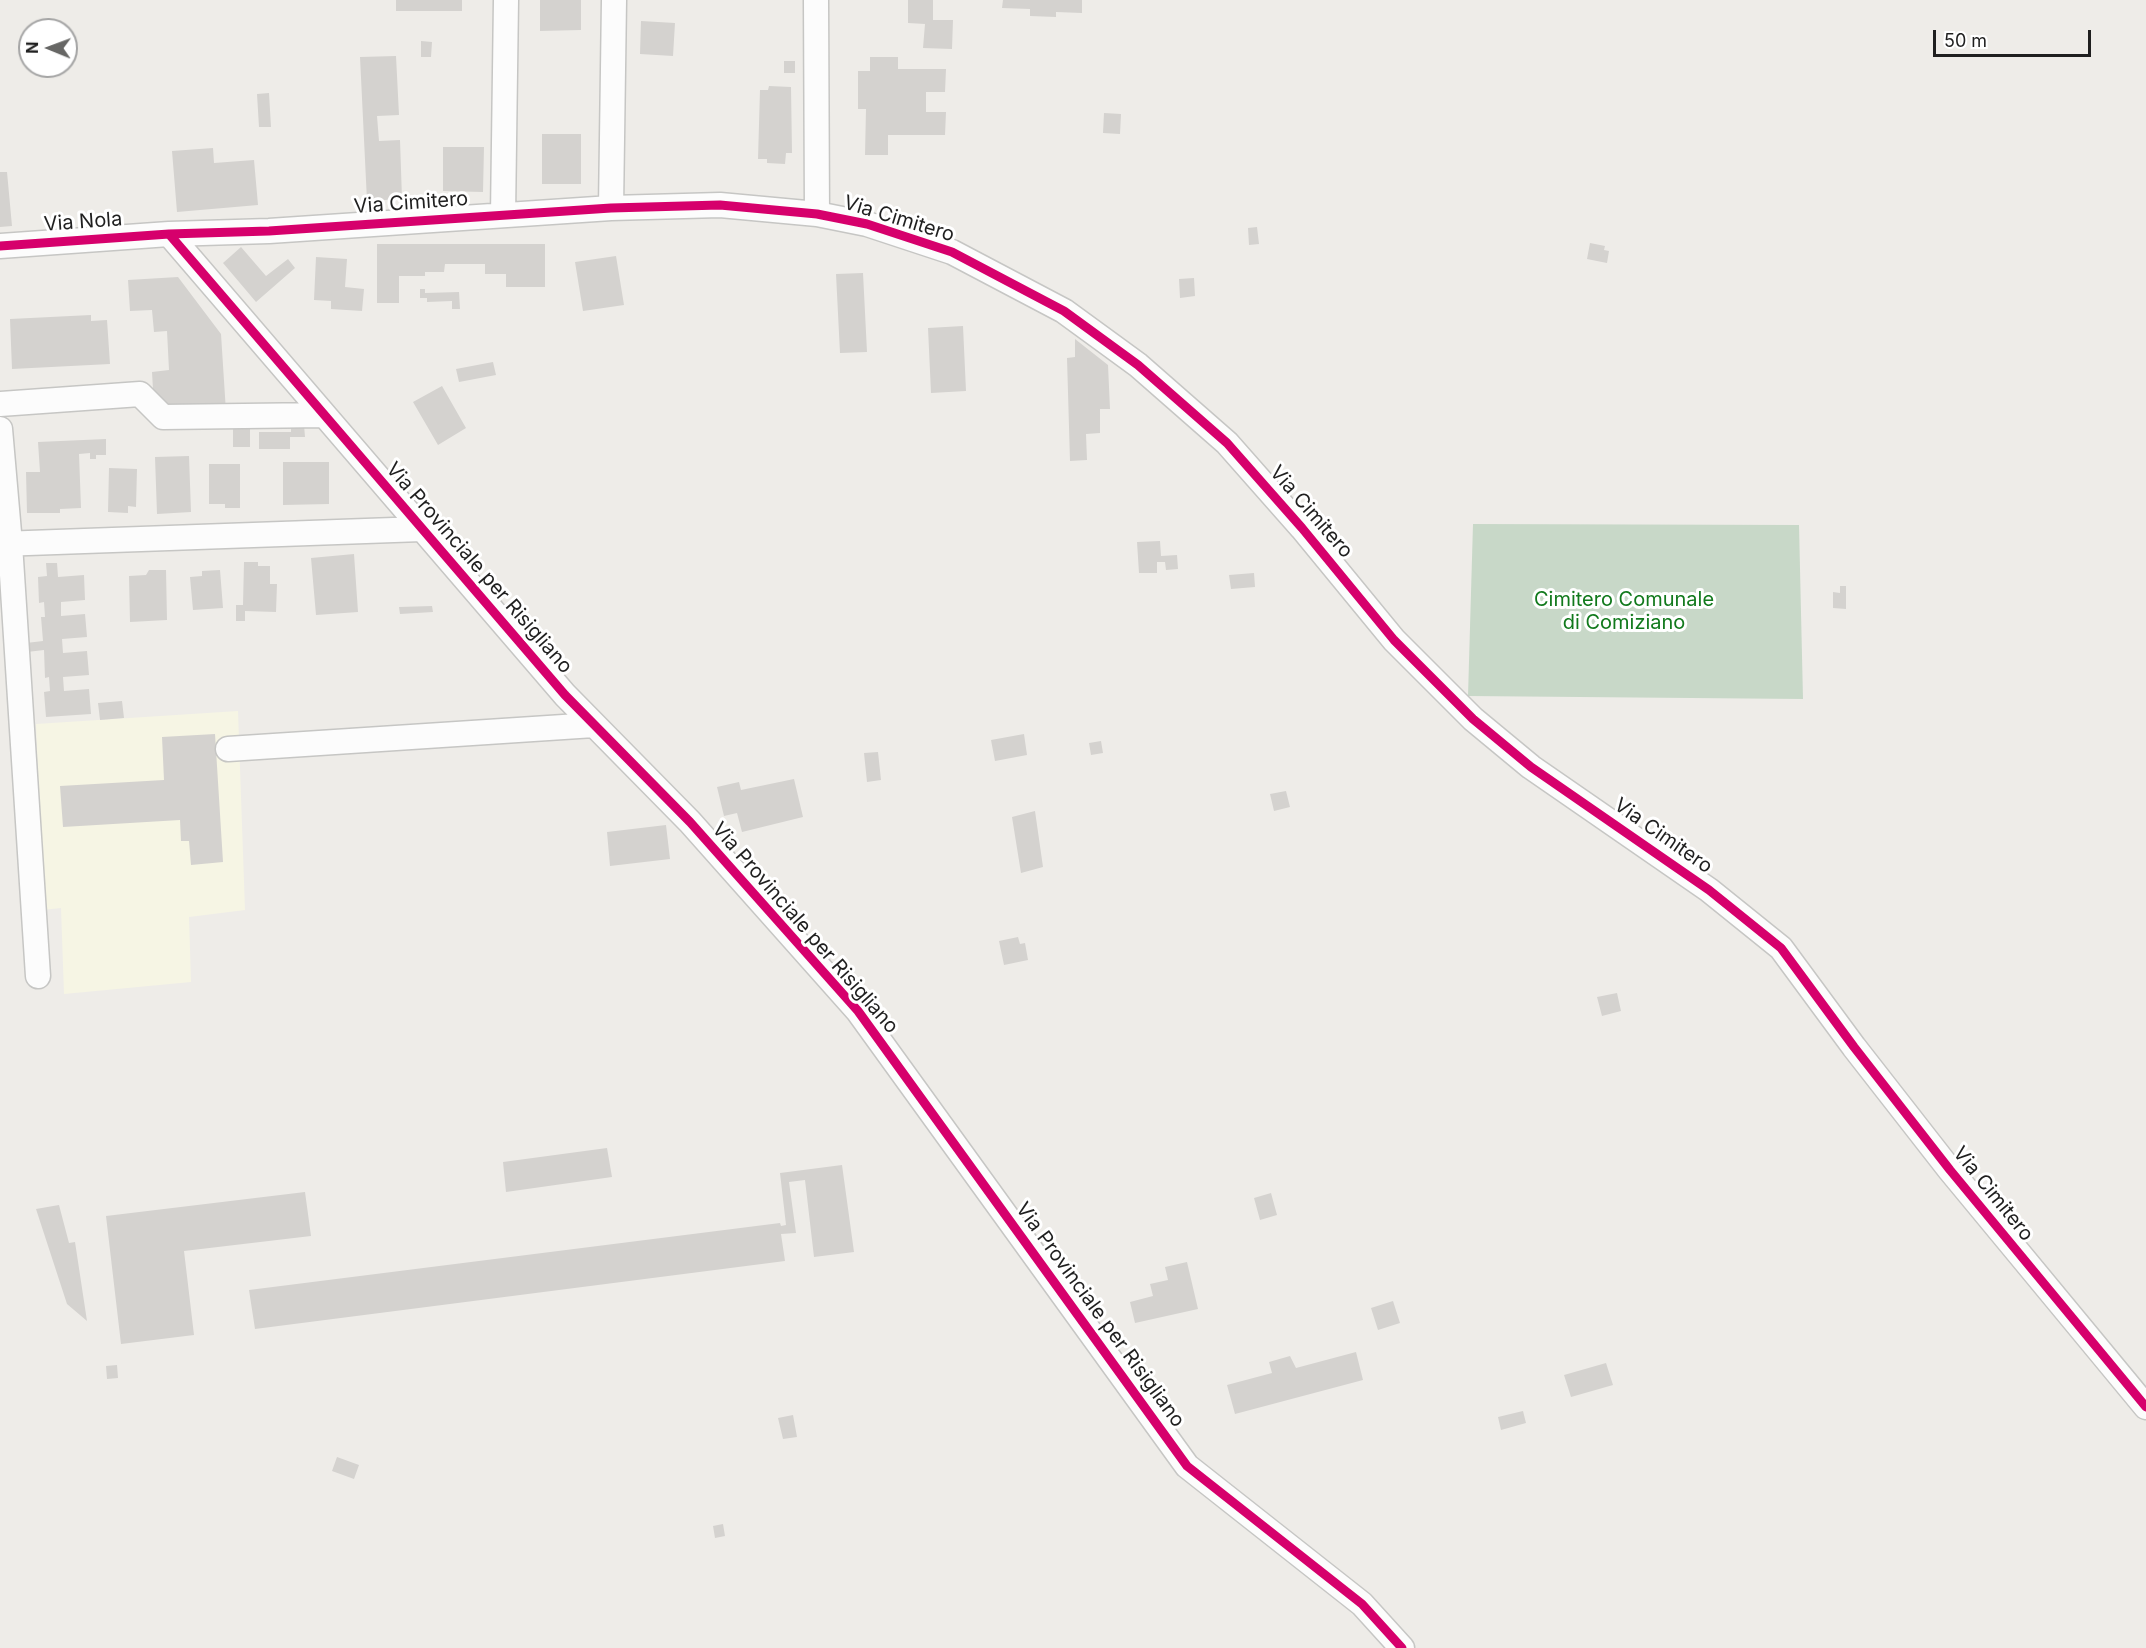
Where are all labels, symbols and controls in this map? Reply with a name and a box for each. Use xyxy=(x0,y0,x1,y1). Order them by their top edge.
north arrow xyxy=(18,18,78,78)
scale bar xyxy=(1936,18,2094,56)
text: 50 m xyxy=(1944,30,1987,51)
text: N xyxy=(22,41,42,54)
street label: Via Cimitero xyxy=(353,187,469,219)
street label: Via Cimitero xyxy=(841,191,957,247)
street label: Via Nola xyxy=(43,207,123,237)
street label: Via Provinciale per Risigliano xyxy=(381,458,577,678)
street label: Via Cimitero xyxy=(1264,461,1358,563)
park label: Cimitero Comunale di Comiziano xyxy=(1534,588,1714,635)
street label: Via Cimitero xyxy=(1609,793,1717,879)
street label: Via Provinciale per Risigliano xyxy=(707,818,903,1038)
street label: Via Cimitero xyxy=(1948,1142,2038,1246)
street label: Via Provinciale per Risigliano xyxy=(1010,1198,1190,1432)

